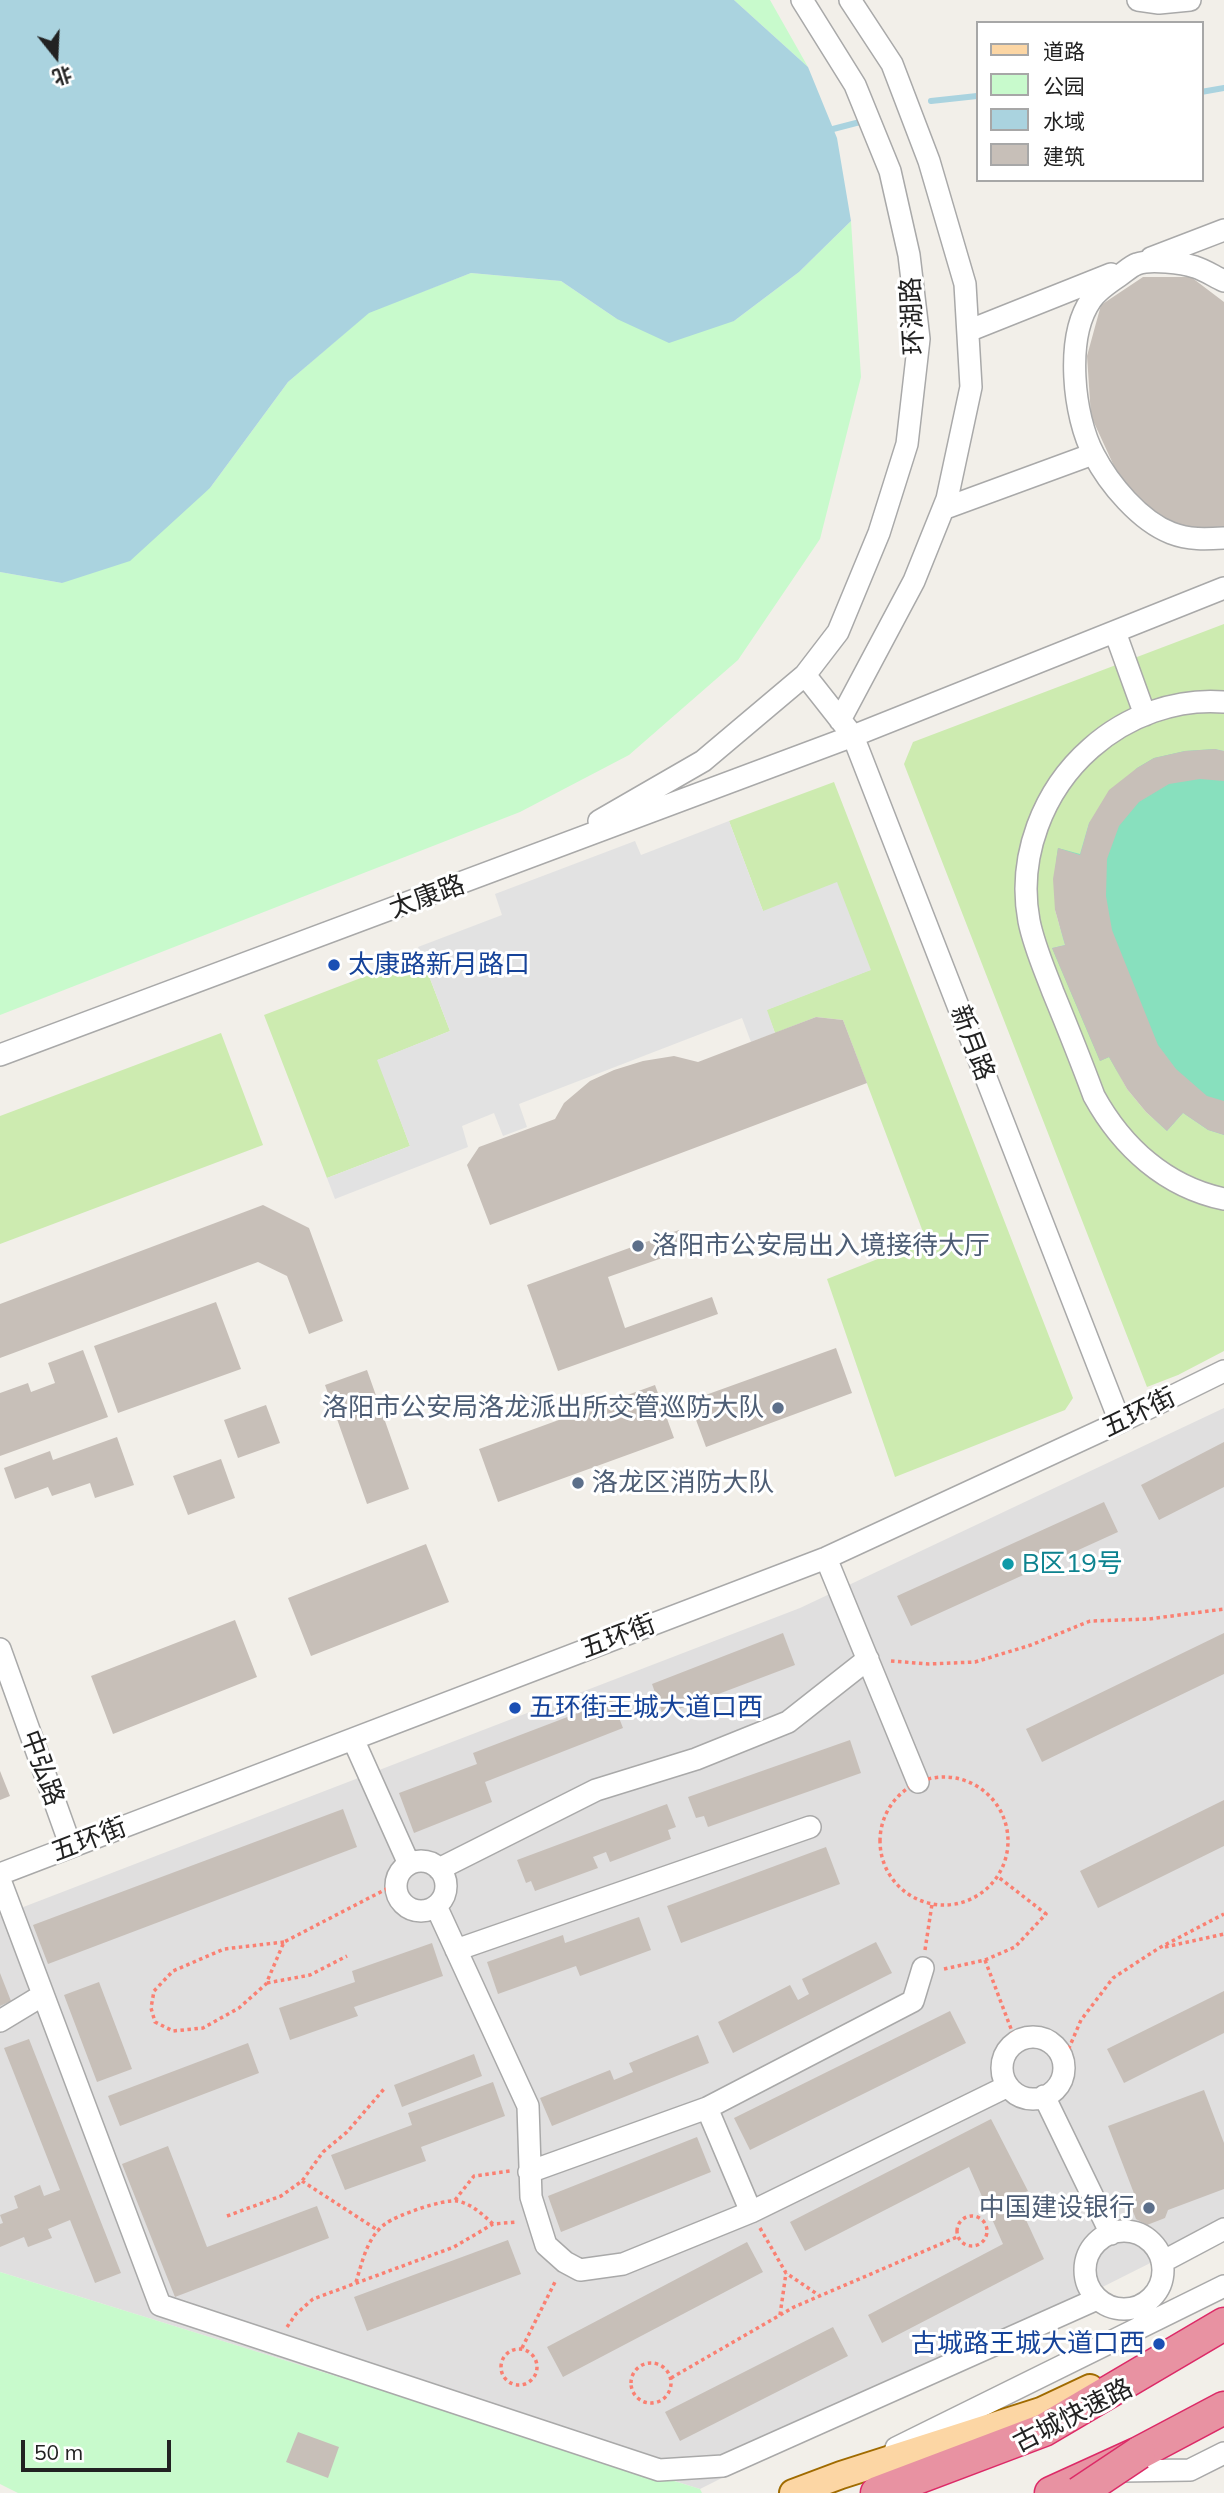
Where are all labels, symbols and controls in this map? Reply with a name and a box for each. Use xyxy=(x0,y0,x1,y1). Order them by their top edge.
north arrow xyxy=(21,21,91,91)
legend xyxy=(976,21,1203,182)
text: 道路 xyxy=(1043,38,1085,64)
text: 北 xyxy=(50,62,75,90)
text: 公园 xyxy=(1043,73,1085,99)
text: 水域 xyxy=(1043,108,1085,134)
text: 建筑 xyxy=(1043,143,1085,169)
street label: 环湖路 xyxy=(895,276,931,356)
street label: 太康路 xyxy=(385,869,469,925)
place label: 太康路新月路口 xyxy=(348,949,530,981)
marker: 太康路新月路口 xyxy=(326,957,342,973)
street label: 新月路 xyxy=(943,1001,1001,1085)
place label: 洛阳市公安局出入境接待大厅 xyxy=(652,1230,990,1262)
marker: 洛阳市公安局出入境接待大厅 xyxy=(630,1238,646,1254)
street label: 五环街 xyxy=(1097,1382,1181,1444)
place label: 洛阳市公安局洛龙派出所交管巡防大队 xyxy=(322,1392,764,1424)
marker: 洛阳市公安局洛龙派出所交管巡防大队 xyxy=(770,1400,786,1416)
place label: 洛龙区消防大队 xyxy=(592,1467,774,1499)
marker: 洛龙区消防大队 xyxy=(570,1475,586,1491)
place label: B区19号 xyxy=(1022,1548,1123,1580)
marker: B区19号 xyxy=(1000,1556,1016,1572)
street label: 五环街 xyxy=(576,1608,660,1666)
place label: 五环街王城大道口西 xyxy=(529,1692,763,1724)
marker: 五环街王城大道口西 xyxy=(507,1700,523,1716)
street label: 中弘路 xyxy=(14,1726,70,1810)
street label: 五环街 xyxy=(47,1811,131,1869)
place label: 中国建设银行 xyxy=(979,2192,1135,2224)
marker: 中国建设银行 xyxy=(1141,2200,1157,2216)
place label: 古城路王城大道口西 xyxy=(911,2328,1145,2360)
marker: 古城路王城大道口西 xyxy=(1151,2336,1167,2352)
street label: 古城快速路 xyxy=(1008,2373,1138,2459)
scale bar xyxy=(24,2426,175,2470)
text: 50 m xyxy=(34,2439,83,2465)

